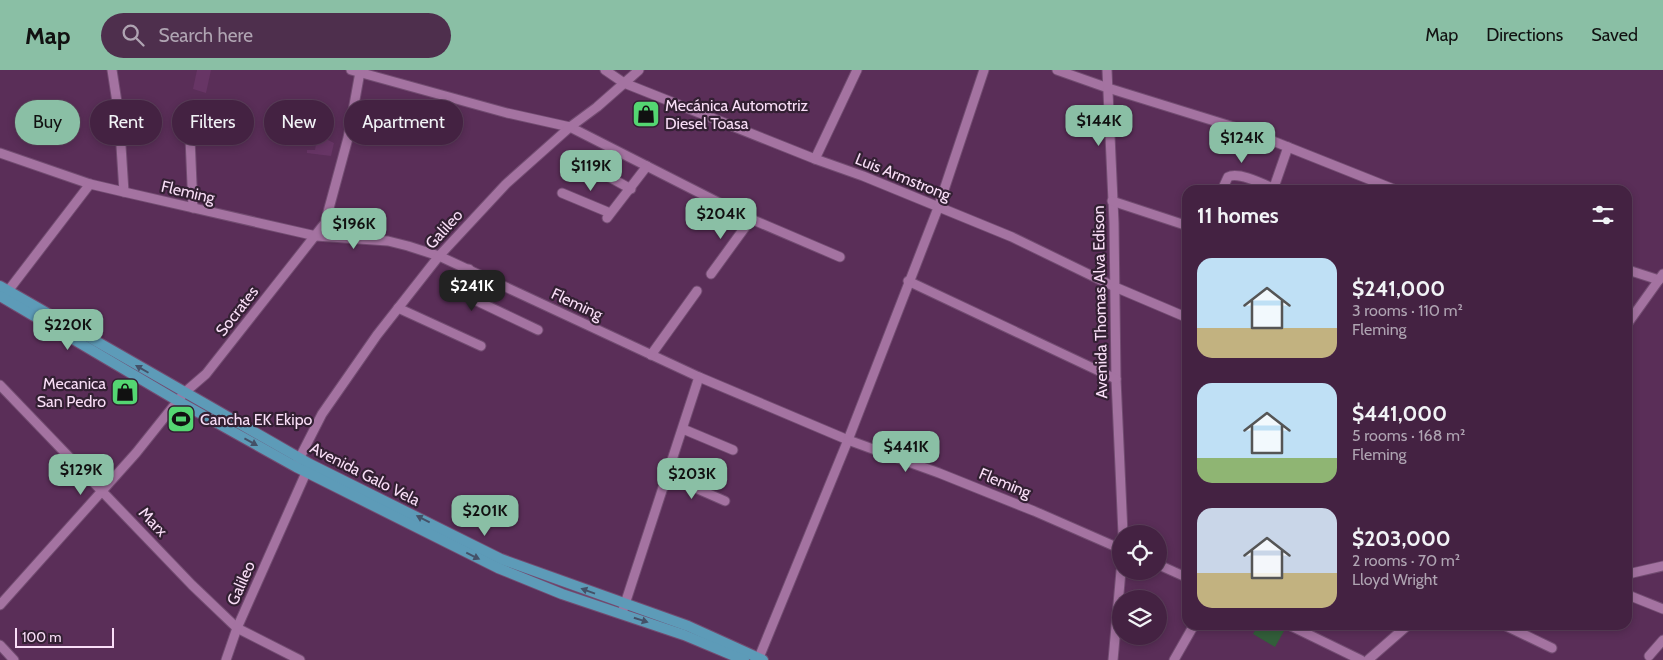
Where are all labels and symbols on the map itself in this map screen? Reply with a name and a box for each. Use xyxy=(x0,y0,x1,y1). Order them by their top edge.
place label: Mecánica Automotriz Diesel Toasa xyxy=(665,96,809,133)
shop icon: Mecánica Automotriz Diesel Toasa xyxy=(631,99,661,129)
pin: $144K xyxy=(1064,104,1134,147)
pin: $124K xyxy=(1207,122,1277,164)
street label: Luis Armstrong xyxy=(852,149,955,205)
pin: $119K xyxy=(556,150,626,192)
street label: Fleming xyxy=(159,177,218,208)
pin: $204K xyxy=(686,198,756,240)
street label: Galileo xyxy=(421,205,467,253)
street label: Avenida Thomas Alva Edison xyxy=(1089,205,1111,399)
pin: $196K xyxy=(319,208,389,250)
pin: $241K xyxy=(437,270,507,312)
street label: Socrates xyxy=(212,282,263,340)
street label: Fleming xyxy=(548,284,607,325)
pin: $220K xyxy=(33,308,103,351)
one-way arrow xyxy=(135,364,148,373)
place label: Mecanica San Pedro xyxy=(37,374,106,411)
shop icon: Mecanica San Pedro xyxy=(110,377,140,407)
sports icon: Cancha EK Ekipo xyxy=(166,404,196,434)
place label: Cancha EK Ekipo xyxy=(200,410,313,429)
pin: $441K xyxy=(871,430,941,473)
one-way arrow xyxy=(244,438,258,446)
street label: Avenida Galo Vela xyxy=(307,438,423,510)
pin: $129K xyxy=(46,454,116,496)
pin: $203K xyxy=(657,458,727,500)
street label: Fleming xyxy=(976,464,1035,502)
pin: $201K xyxy=(450,494,520,537)
street label: Marx xyxy=(135,503,172,541)
one-way arrow xyxy=(415,515,430,523)
one-way arrow xyxy=(466,552,481,560)
street label: Galileo xyxy=(223,558,259,608)
one-way arrow xyxy=(580,587,595,594)
one-way arrow xyxy=(634,617,649,625)
scale bar xyxy=(15,625,114,648)

